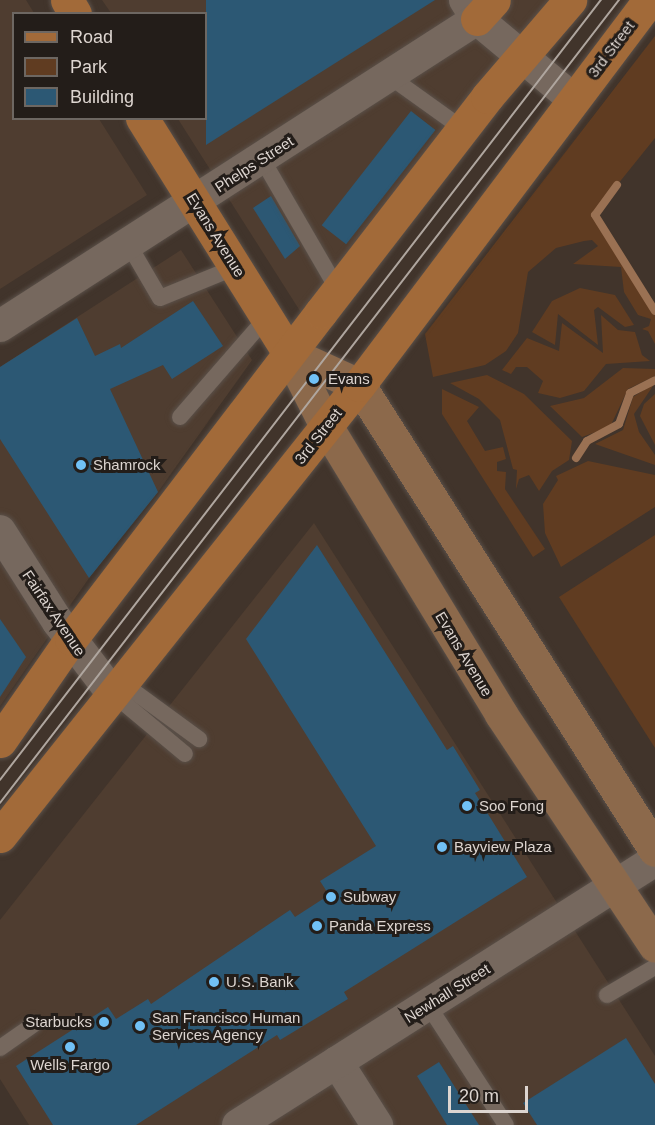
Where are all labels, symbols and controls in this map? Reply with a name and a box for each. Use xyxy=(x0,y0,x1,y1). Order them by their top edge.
legend xyxy=(12,12,207,120)
street label: 3rd Street xyxy=(584,17,638,81)
text: Road xyxy=(70,27,113,47)
text: Park xyxy=(70,57,107,77)
text: Building xyxy=(70,87,134,107)
street label: Phelps Street xyxy=(211,132,297,196)
street label: Evans Avenue xyxy=(183,189,249,281)
marker: Evans xyxy=(305,370,323,388)
place label: Evans xyxy=(328,370,370,388)
street label: 3rd Street xyxy=(291,405,345,467)
place label: Shamrock xyxy=(93,456,161,474)
marker: Shamrock xyxy=(74,458,88,472)
street label: Fairfax Avenue xyxy=(18,566,90,660)
street label: Evans Avenue xyxy=(431,608,497,700)
place label: Soo Fong xyxy=(479,797,544,815)
marker: Soo Fong xyxy=(460,799,474,813)
place label: Bayview Plaza xyxy=(454,838,552,856)
marker: Bayview Plaza xyxy=(435,840,449,854)
place label: Subway xyxy=(343,888,396,906)
marker: Subway xyxy=(324,890,338,904)
place label: Panda Express xyxy=(329,917,431,935)
marker: Panda Express xyxy=(310,919,324,933)
street label: Newhall Street xyxy=(401,960,493,1026)
place label: U.S. Bank xyxy=(226,973,294,991)
marker: U.S. Bank xyxy=(207,975,221,989)
place label: San Francisco Human Services Agency xyxy=(152,1008,300,1043)
place label: Starbucks xyxy=(25,1013,92,1031)
marker: Starbucks xyxy=(97,1015,111,1029)
marker: San Francisco Human Services Agency xyxy=(133,1019,147,1033)
marker: Wells Fargo xyxy=(63,1040,77,1054)
place label: Wells Fargo xyxy=(30,1056,110,1074)
scale bar xyxy=(451,1074,530,1112)
text: 20 m xyxy=(459,1086,499,1106)

